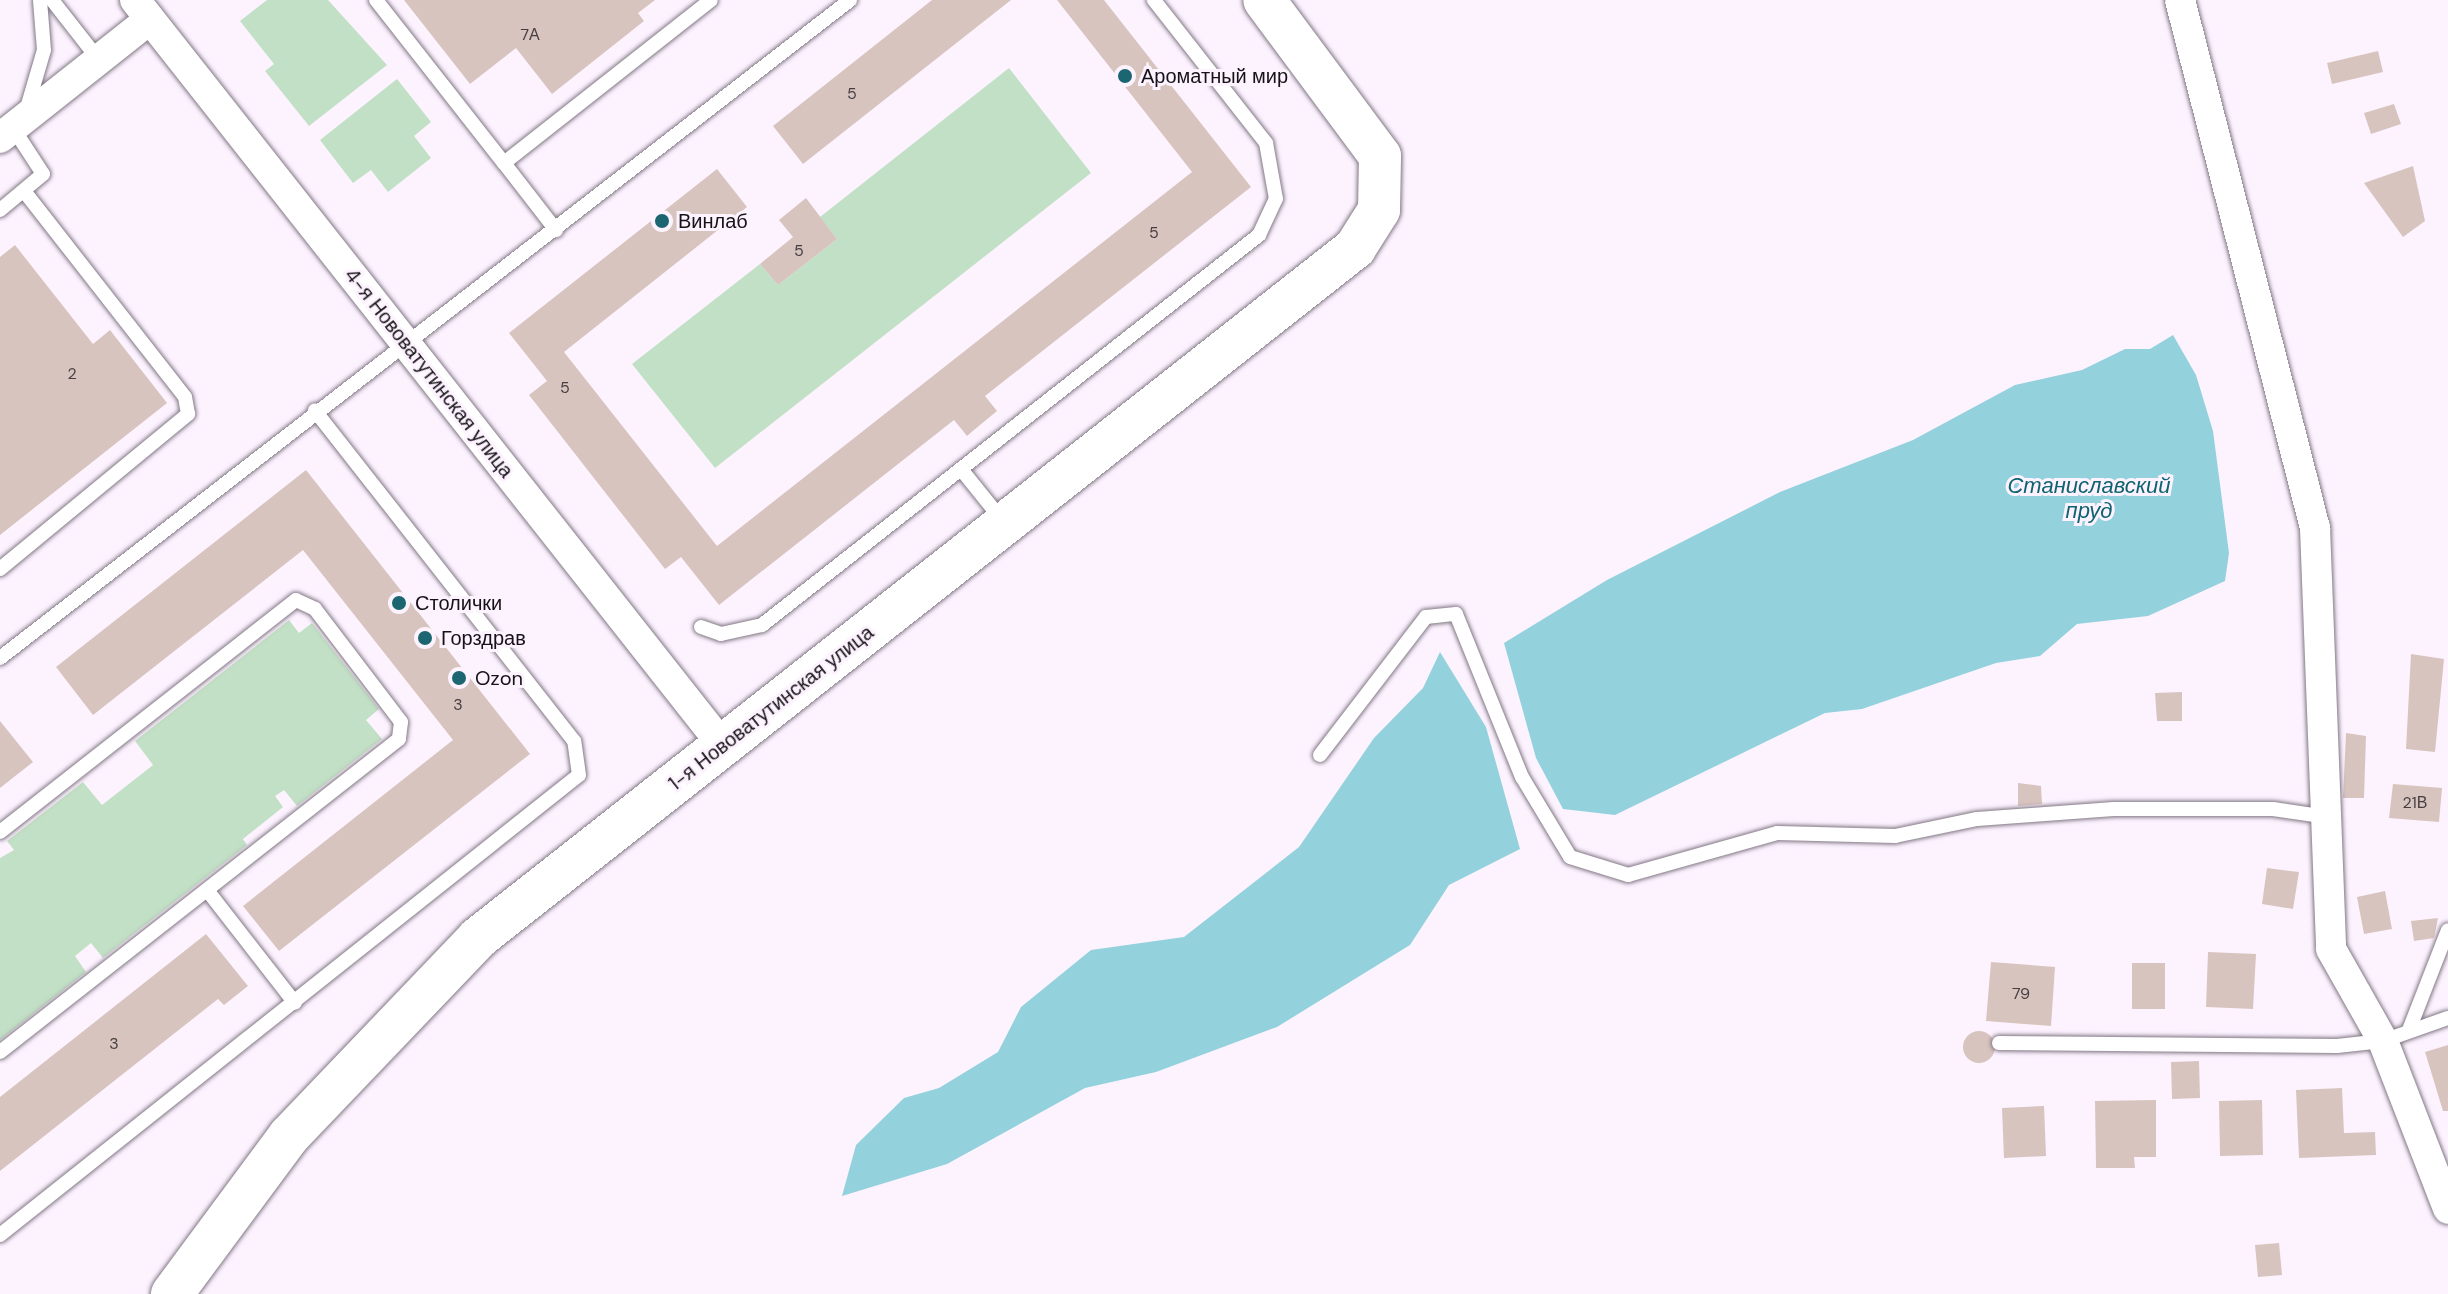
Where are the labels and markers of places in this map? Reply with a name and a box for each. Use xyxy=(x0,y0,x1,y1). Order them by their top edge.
place label: Ароматный мир xyxy=(1141,64,1288,88)
marker: Ароматный мир xyxy=(1116,67,1134,85)
place label: Винлаб xyxy=(678,209,748,233)
marker: Винлаб xyxy=(653,212,671,230)
place label: Столички xyxy=(415,591,502,615)
marker: Столички xyxy=(390,594,408,612)
place label: Горздрав xyxy=(441,626,526,650)
marker: Горздрав xyxy=(416,629,434,647)
place label: Ozon xyxy=(475,666,523,690)
marker: Ozon xyxy=(450,669,468,687)

